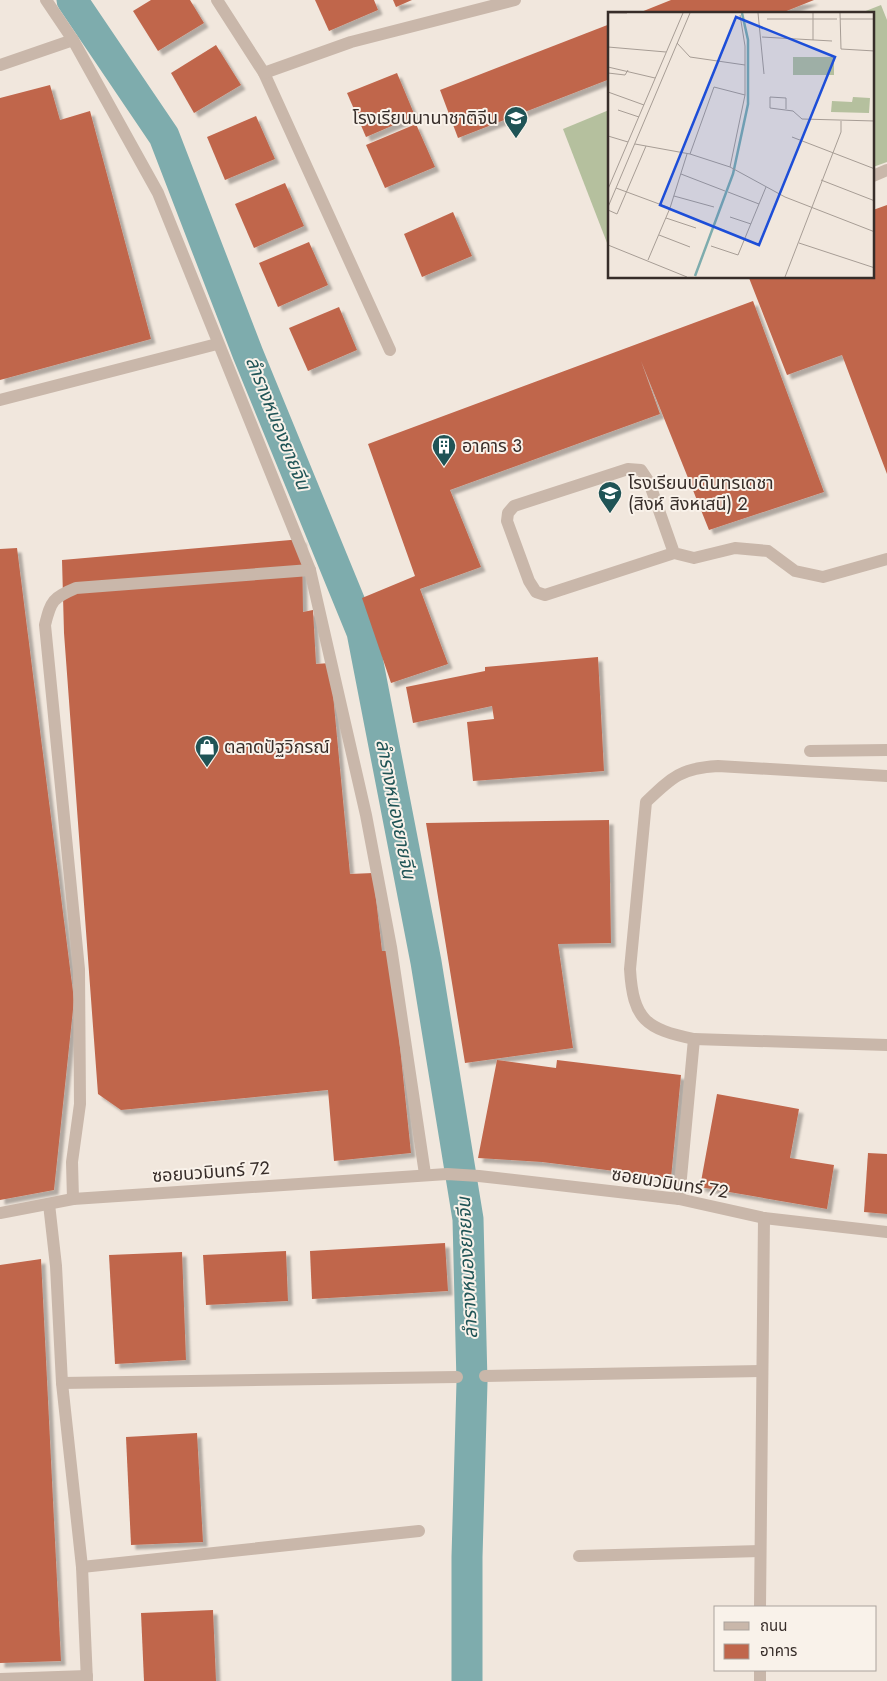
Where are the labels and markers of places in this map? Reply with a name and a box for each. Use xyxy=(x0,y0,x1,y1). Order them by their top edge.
place label: โรงเรียนนานาชาติจีน xyxy=(353,105,498,131)
school or university icon: โรงเรียนนานาชาติจีน xyxy=(503,105,529,139)
building icon: อาคาร 3 xyxy=(431,433,457,467)
place label: อาคาร 3 xyxy=(462,433,522,459)
place label: โรงเรียนบดินทรเดชา (สิงห์ สิงหเสนี) 2 xyxy=(628,470,774,517)
school or university icon: โรงเรียนบดินทรเดชา (สิงห์ สิงหเสนี) 2 xyxy=(597,480,623,514)
shop icon: ตลาดปัฐวิกรณ์ xyxy=(194,734,220,768)
place label: ตลาดปัฐวิกรณ์ xyxy=(224,734,330,760)

